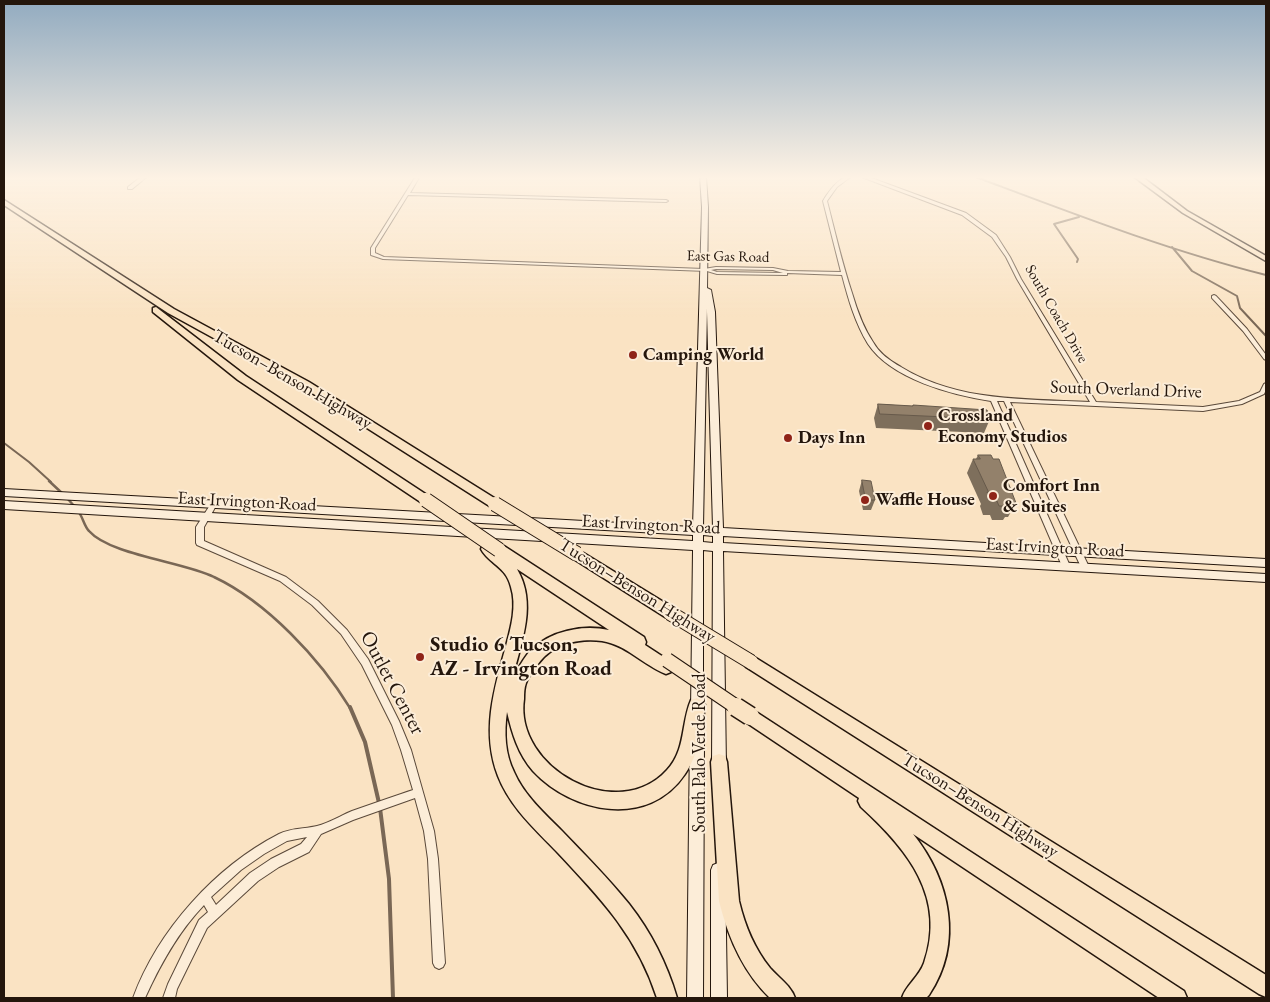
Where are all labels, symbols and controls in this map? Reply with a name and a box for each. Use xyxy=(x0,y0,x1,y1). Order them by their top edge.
street label: East Gas Road xyxy=(686,247,770,267)
street label: South Coach Drive xyxy=(1021,262,1091,366)
street label: Tucson–Benson Highway xyxy=(208,326,376,434)
place label: Camping World xyxy=(643,344,764,366)
marker: Camping World xyxy=(627,349,639,361)
street label: South Overland Drive xyxy=(1050,377,1202,403)
place label: Crossland Economy Studios xyxy=(938,405,1067,448)
marker: Crossland Economy Studios xyxy=(922,420,934,432)
place label: Days Inn xyxy=(798,427,865,449)
marker: Days Inn xyxy=(782,432,794,444)
place label: Comfort Inn & Suites xyxy=(1003,475,1100,518)
street label: East Irvington Road xyxy=(177,488,317,516)
place label: Waffle House xyxy=(875,489,975,511)
marker: Comfort Inn & Suites xyxy=(987,490,999,502)
marker: Waffle House xyxy=(859,494,871,506)
street label: East Irvington Road xyxy=(581,511,721,539)
street label: Tucson–Benson Highway xyxy=(555,534,719,648)
street label: East Irvington Road xyxy=(985,534,1125,562)
street label: Outlet Center xyxy=(354,627,430,739)
place label: Studio 6 Tucson, AZ - Irvington Road xyxy=(430,632,612,682)
marker: Studio 6 Tucson, AZ - Irvington Road xyxy=(414,651,426,663)
street label: South Palo Verde Road xyxy=(689,673,711,833)
street label: Tucson–Benson Highway xyxy=(898,749,1062,863)

